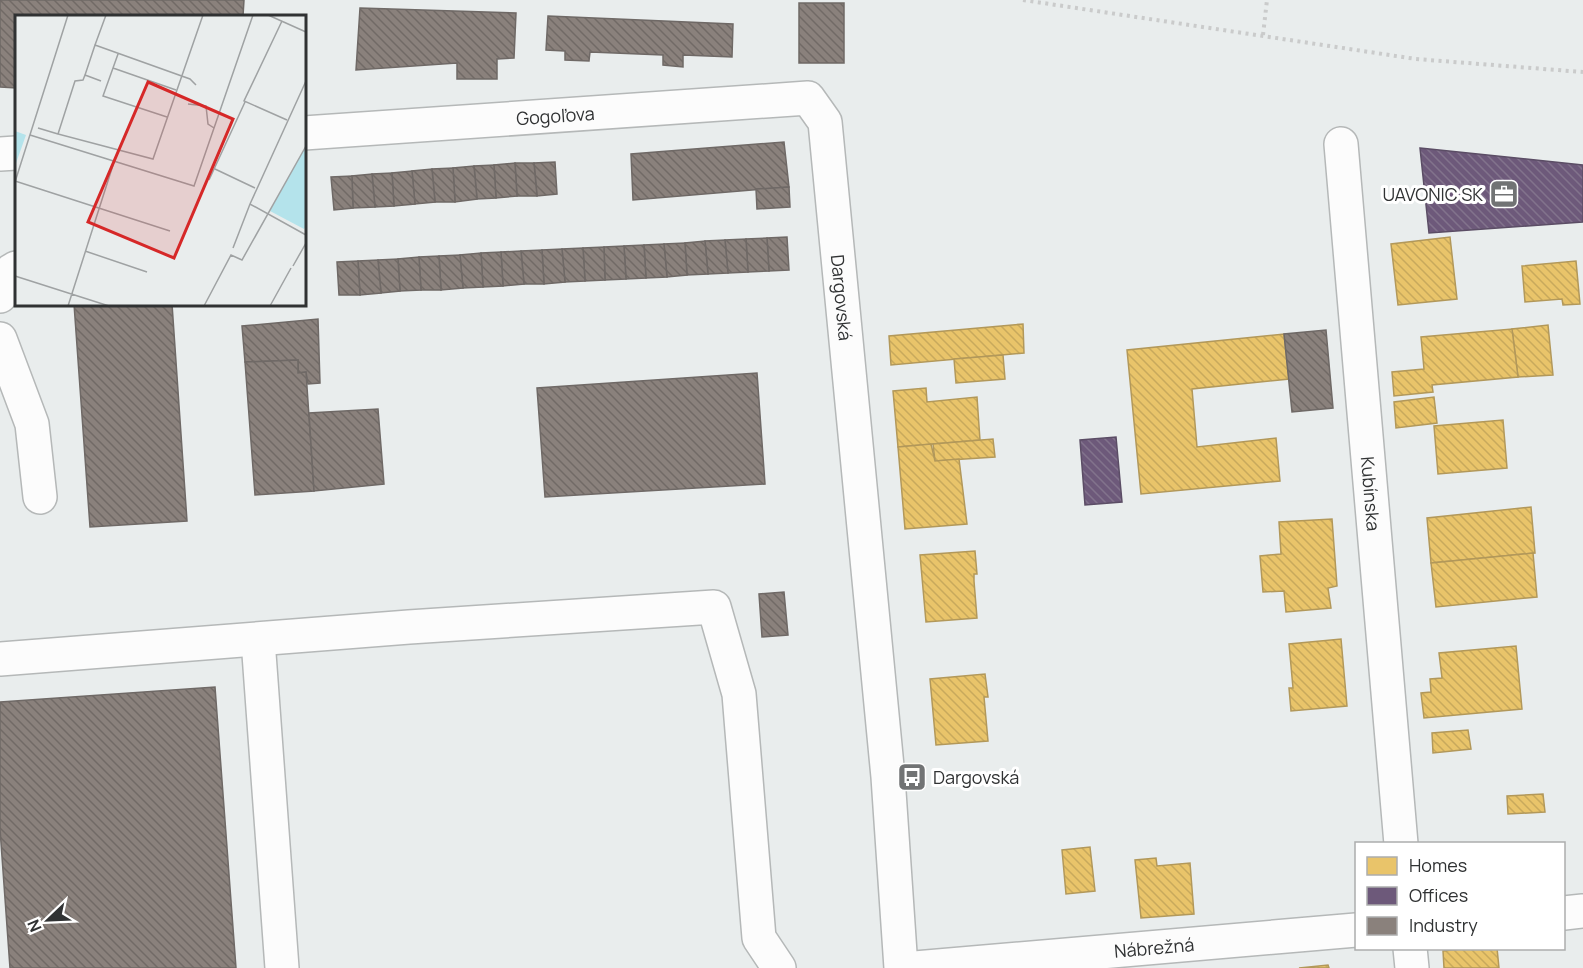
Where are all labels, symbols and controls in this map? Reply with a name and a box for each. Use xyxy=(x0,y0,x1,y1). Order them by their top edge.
inset map xyxy=(15,15,306,306)
street label: Gogoľova xyxy=(516,101,595,130)
office icon: UAVONIC SK xyxy=(1488,178,1520,210)
place label: UAVONIC SK xyxy=(1382,182,1483,206)
street label: Dargovská xyxy=(826,253,858,342)
street label: Kubínska xyxy=(1356,455,1386,532)
bus stop icon: Dargovská xyxy=(896,761,928,793)
place label: Dargovská xyxy=(933,765,1019,789)
legend xyxy=(1355,842,1565,950)
text: Homes xyxy=(1409,853,1467,877)
text: Offices xyxy=(1409,883,1468,907)
north arrow xyxy=(18,890,78,950)
text: Industry xyxy=(1409,913,1478,937)
text: N xyxy=(22,916,47,935)
street label: Nábrežná xyxy=(1113,932,1195,963)

